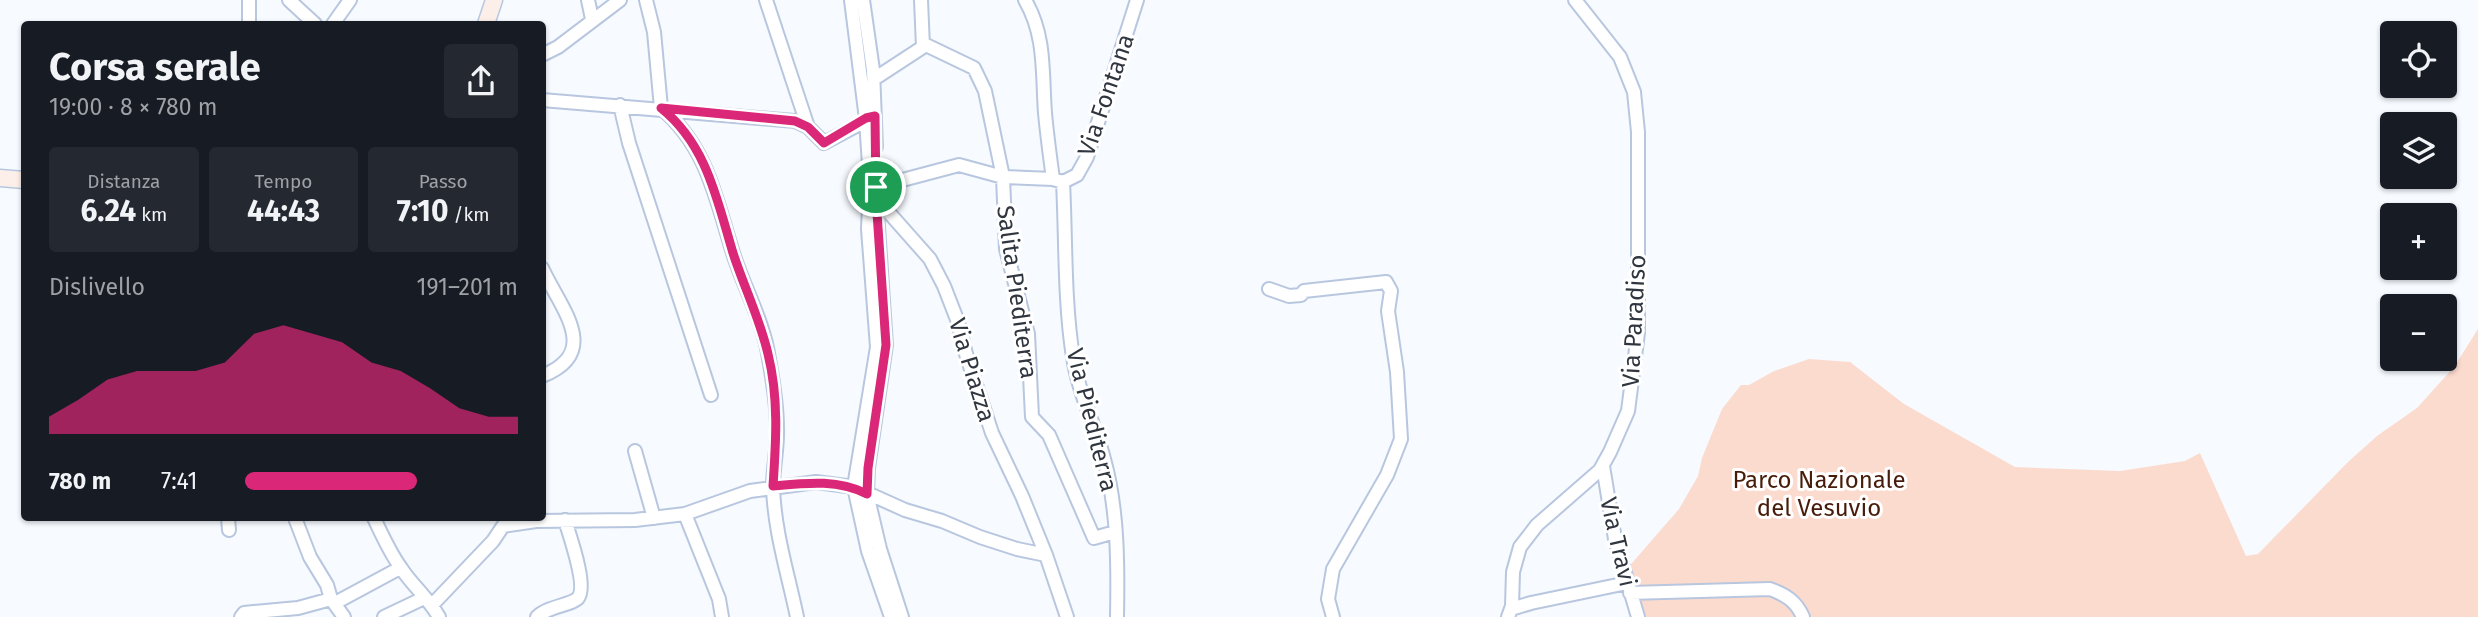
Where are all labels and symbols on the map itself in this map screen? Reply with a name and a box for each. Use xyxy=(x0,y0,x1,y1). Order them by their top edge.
street label: Via Fontana xyxy=(1072,30,1140,160)
pin xyxy=(846,157,906,217)
street label: Salita Piediterra xyxy=(991,204,1043,380)
street label: Via Paradiso xyxy=(1617,254,1651,388)
street label: Via Piazza xyxy=(943,315,1001,425)
street label: Via Piediterra xyxy=(1061,346,1123,494)
park label: Parco Nazionale del Vesuvio xyxy=(1732,466,1906,522)
street label: Via Travi xyxy=(1594,495,1642,589)

